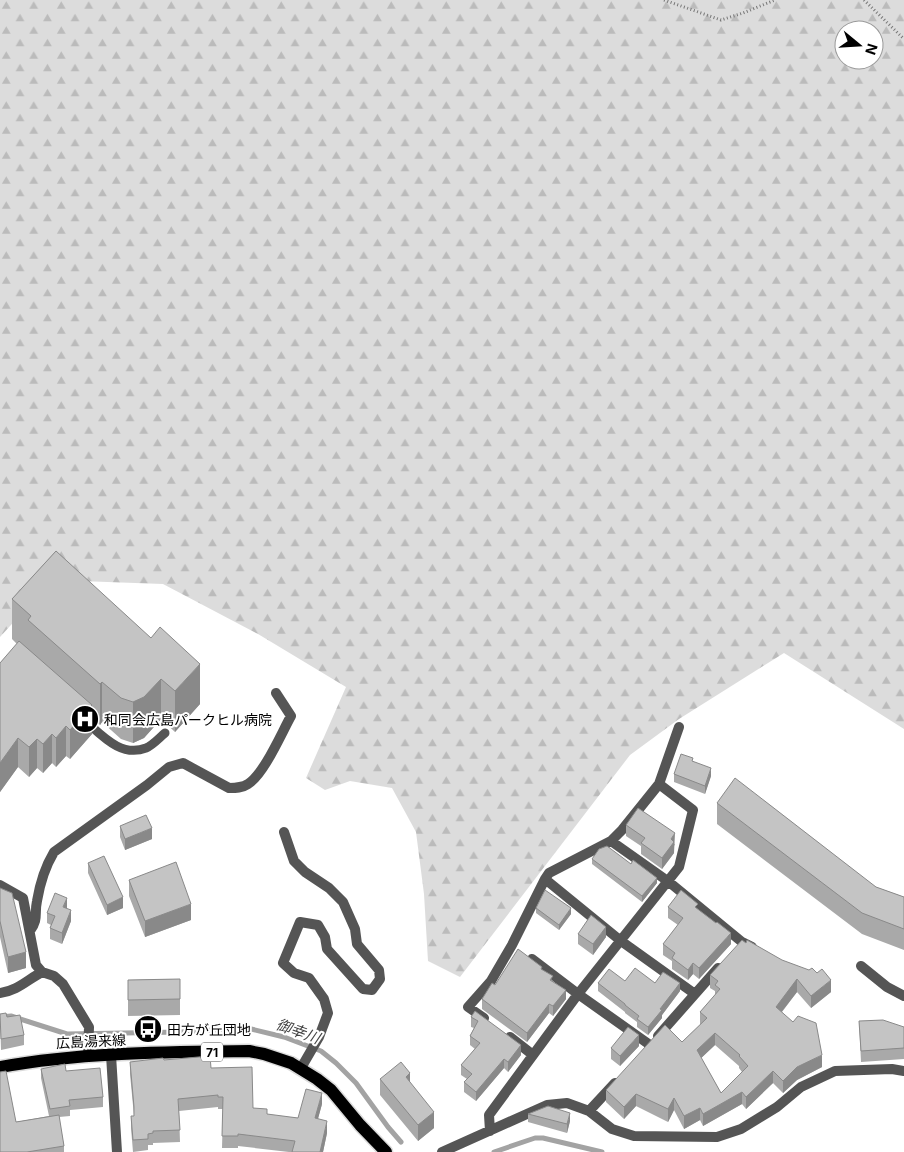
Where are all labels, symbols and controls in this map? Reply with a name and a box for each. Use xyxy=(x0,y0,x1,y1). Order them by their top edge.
north arrow xyxy=(834,20,884,70)
text: N xyxy=(862,41,882,57)
hospital icon: 和同会広島パークヒル病院 xyxy=(70,704,100,734)
place label: 和同会広島パークヒル病院 xyxy=(104,711,272,728)
bus stop icon: 田方が丘団地 xyxy=(133,1014,163,1044)
water label: 御幸川 xyxy=(274,1014,324,1048)
place label: 田方が丘団地 xyxy=(167,1021,251,1038)
street label: 広島湯来線 xyxy=(56,1031,126,1051)
road number: 71 xyxy=(201,1042,223,1062)

